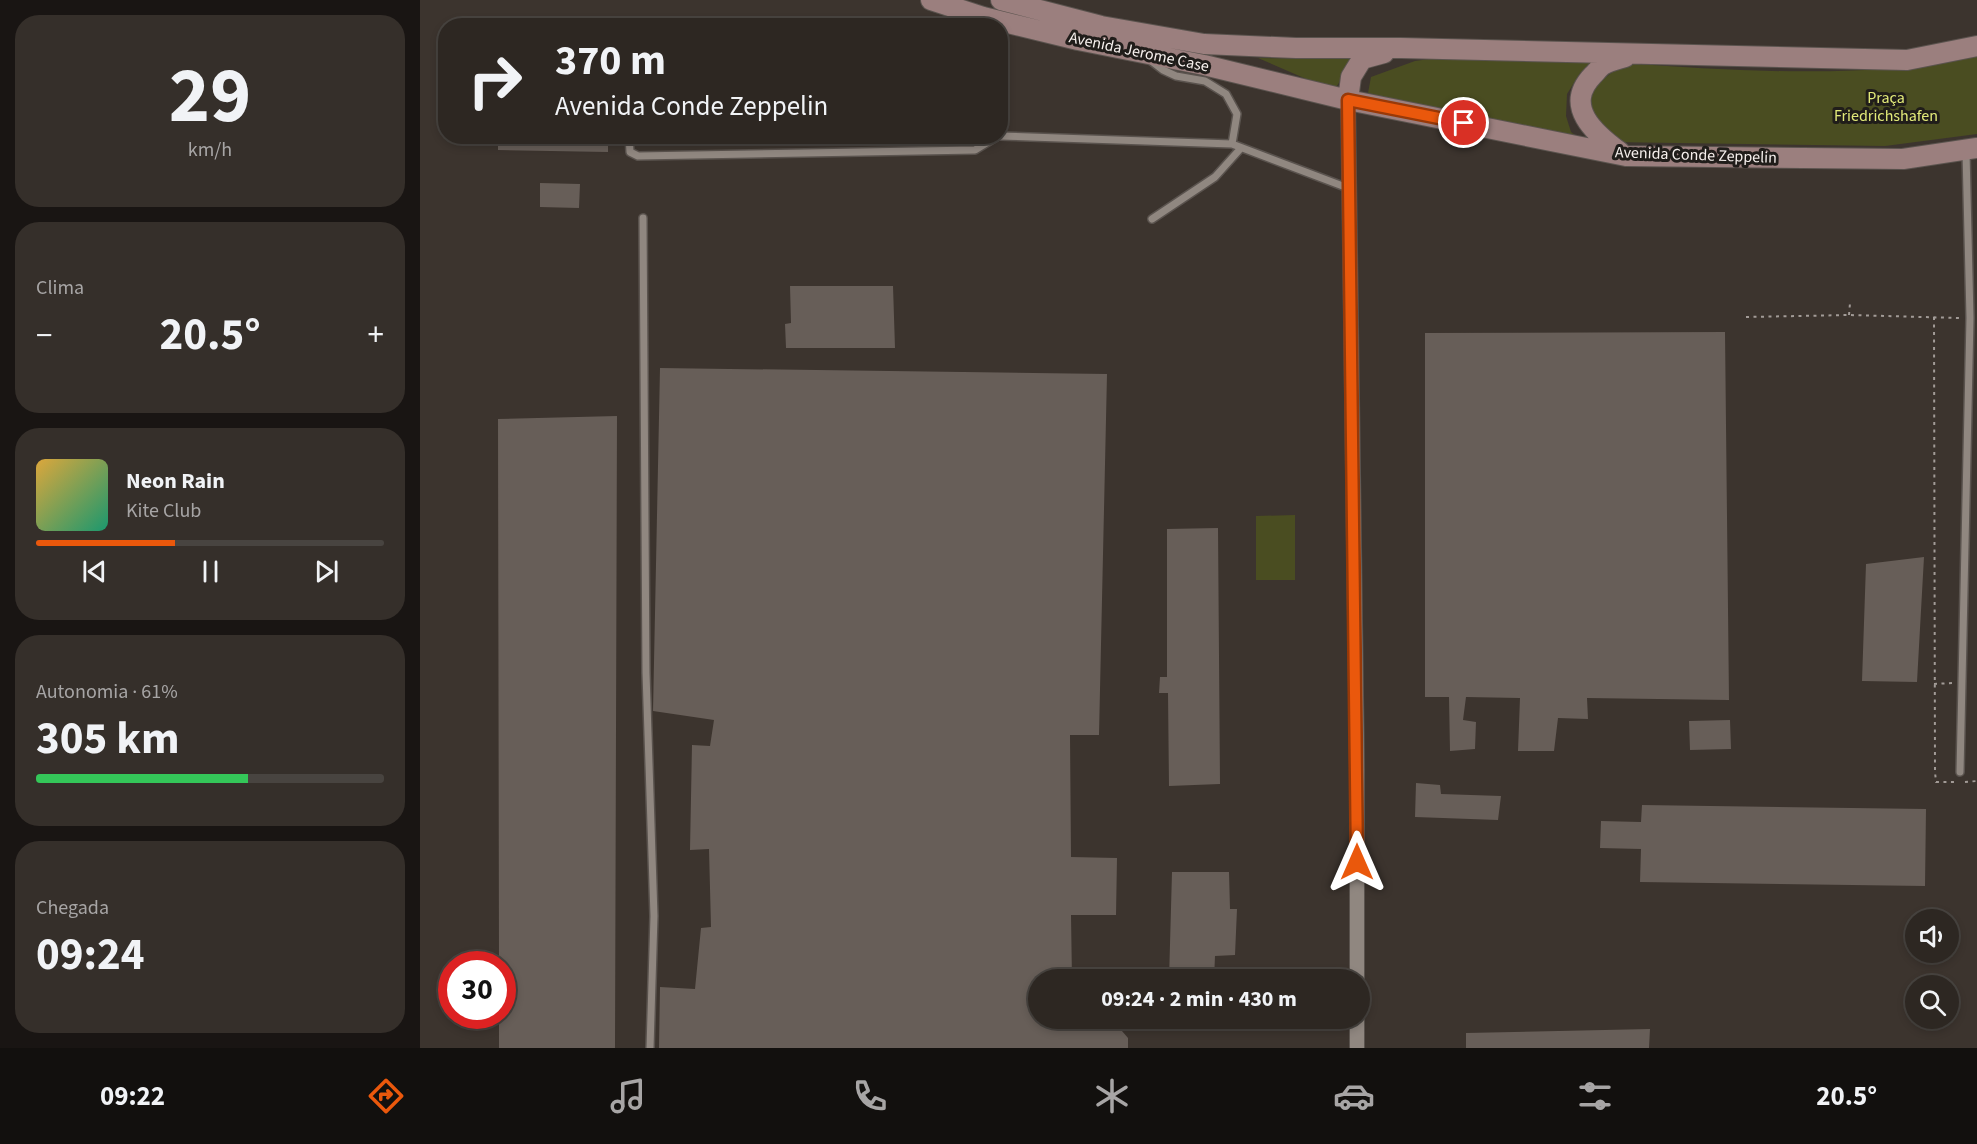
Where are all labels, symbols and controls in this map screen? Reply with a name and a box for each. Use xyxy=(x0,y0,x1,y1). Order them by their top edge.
street label: Avenida Jerome Case xyxy=(1067,26,1211,78)
text: 370 m xyxy=(555,31,666,91)
text: 29 xyxy=(169,41,251,152)
icon: right xyxy=(456,42,534,120)
text: Avenida Conde Zeppelin xyxy=(555,87,828,126)
park label: Praça Friedrichshafen xyxy=(1834,87,1938,127)
pin xyxy=(1438,97,1489,148)
icon: arrive xyxy=(1447,106,1480,139)
text: km/h xyxy=(188,136,232,164)
street label: Avenida Conde Zeppelin xyxy=(1615,141,1777,169)
text: Clima xyxy=(36,274,84,302)
text: 20.5° xyxy=(159,303,261,367)
text: − xyxy=(36,312,52,359)
text: + xyxy=(368,312,384,359)
text: Neon Rain xyxy=(126,465,225,497)
text: Kite Club xyxy=(126,497,201,525)
icon: previous xyxy=(78,555,111,588)
icon: pause xyxy=(194,555,227,588)
icon: next xyxy=(310,555,343,588)
text: Autonomia · 61% xyxy=(36,678,178,706)
text: 305 km xyxy=(36,707,180,771)
position arrow xyxy=(1325,830,1389,894)
text: Chegada xyxy=(36,894,109,922)
map controls xyxy=(1905,909,1959,1029)
button: sound xyxy=(1905,909,1959,963)
text: 09:24 xyxy=(36,923,145,987)
speed limit sign: 30 xyxy=(438,951,516,1029)
button: search xyxy=(1905,975,1959,1029)
text: 09:24 · 2 min · 430 m xyxy=(1101,983,1297,1015)
icon: directions xyxy=(365,1075,407,1117)
icon: music xyxy=(607,1075,649,1117)
icon: phone xyxy=(849,1075,891,1117)
icon: climate xyxy=(1091,1075,1133,1117)
icon: car xyxy=(1333,1075,1375,1117)
icon: filters xyxy=(1574,1075,1616,1117)
text: 09:22 xyxy=(100,1077,165,1116)
text: 20.5° xyxy=(1816,1077,1877,1116)

